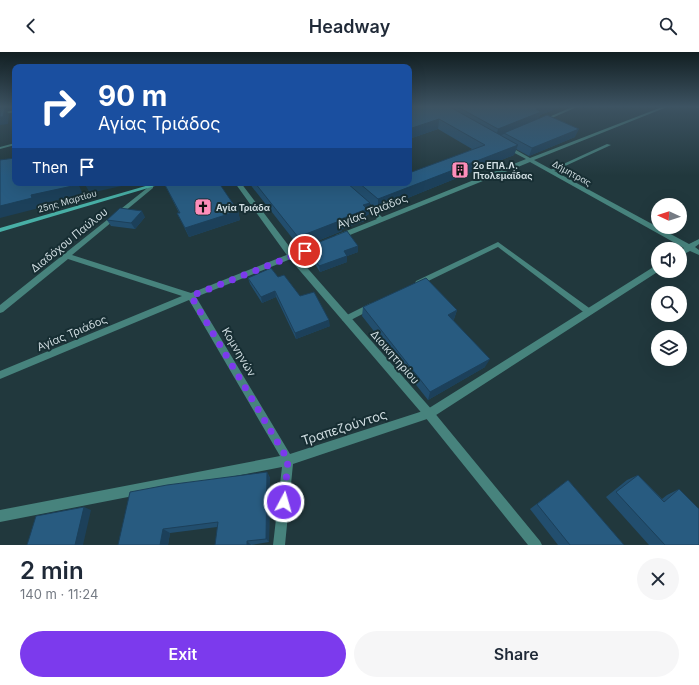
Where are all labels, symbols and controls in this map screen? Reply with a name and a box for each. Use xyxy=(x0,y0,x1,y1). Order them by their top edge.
icon: back xyxy=(20,15,42,37)
icon: search xyxy=(657,15,679,37)
text: Headway xyxy=(309,16,390,37)
text: 90 m xyxy=(98,79,167,113)
icon: right xyxy=(32,80,84,132)
text: Αγίας Τριάδος xyxy=(98,113,221,134)
icon: arrive xyxy=(76,156,98,178)
text: Then xyxy=(32,158,68,177)
street label: Δήμητρας xyxy=(551,158,593,188)
building icon: 2ο ΕΠΑ.Λ. Πτολεμαΐδας xyxy=(450,160,470,180)
place label: 2ο ΕΠΑ.Λ. Πτολεμαΐδας xyxy=(473,160,532,181)
street label: 25ης Μαρτίου xyxy=(36,187,98,215)
street label: Αγίας Τριάδος xyxy=(335,190,409,232)
church icon: Αγία Τριάδα xyxy=(193,197,213,217)
north arrow xyxy=(651,198,687,234)
map controls xyxy=(651,198,687,366)
place label: Αγία Τριάδα xyxy=(216,202,270,213)
street label: Διαδόχου Παύλου xyxy=(28,205,110,275)
pin xyxy=(288,234,322,268)
icon: arrive xyxy=(294,240,316,262)
button: sound xyxy=(651,242,687,278)
button: search xyxy=(651,286,687,322)
street label: Αγίας Τριάδος xyxy=(35,312,109,354)
street label: Κομνηνών xyxy=(219,325,259,380)
street label: Διοικητηρίου xyxy=(368,327,422,387)
button: layers xyxy=(651,330,687,366)
street label: Τραπεζούντος xyxy=(299,406,389,448)
position arrow xyxy=(263,481,305,523)
text: 2 min xyxy=(20,556,84,585)
button: close xyxy=(637,558,679,600)
text: 140 m · 11:24 xyxy=(20,586,98,602)
button: Exit xyxy=(20,631,346,677)
button: Share xyxy=(354,631,679,677)

